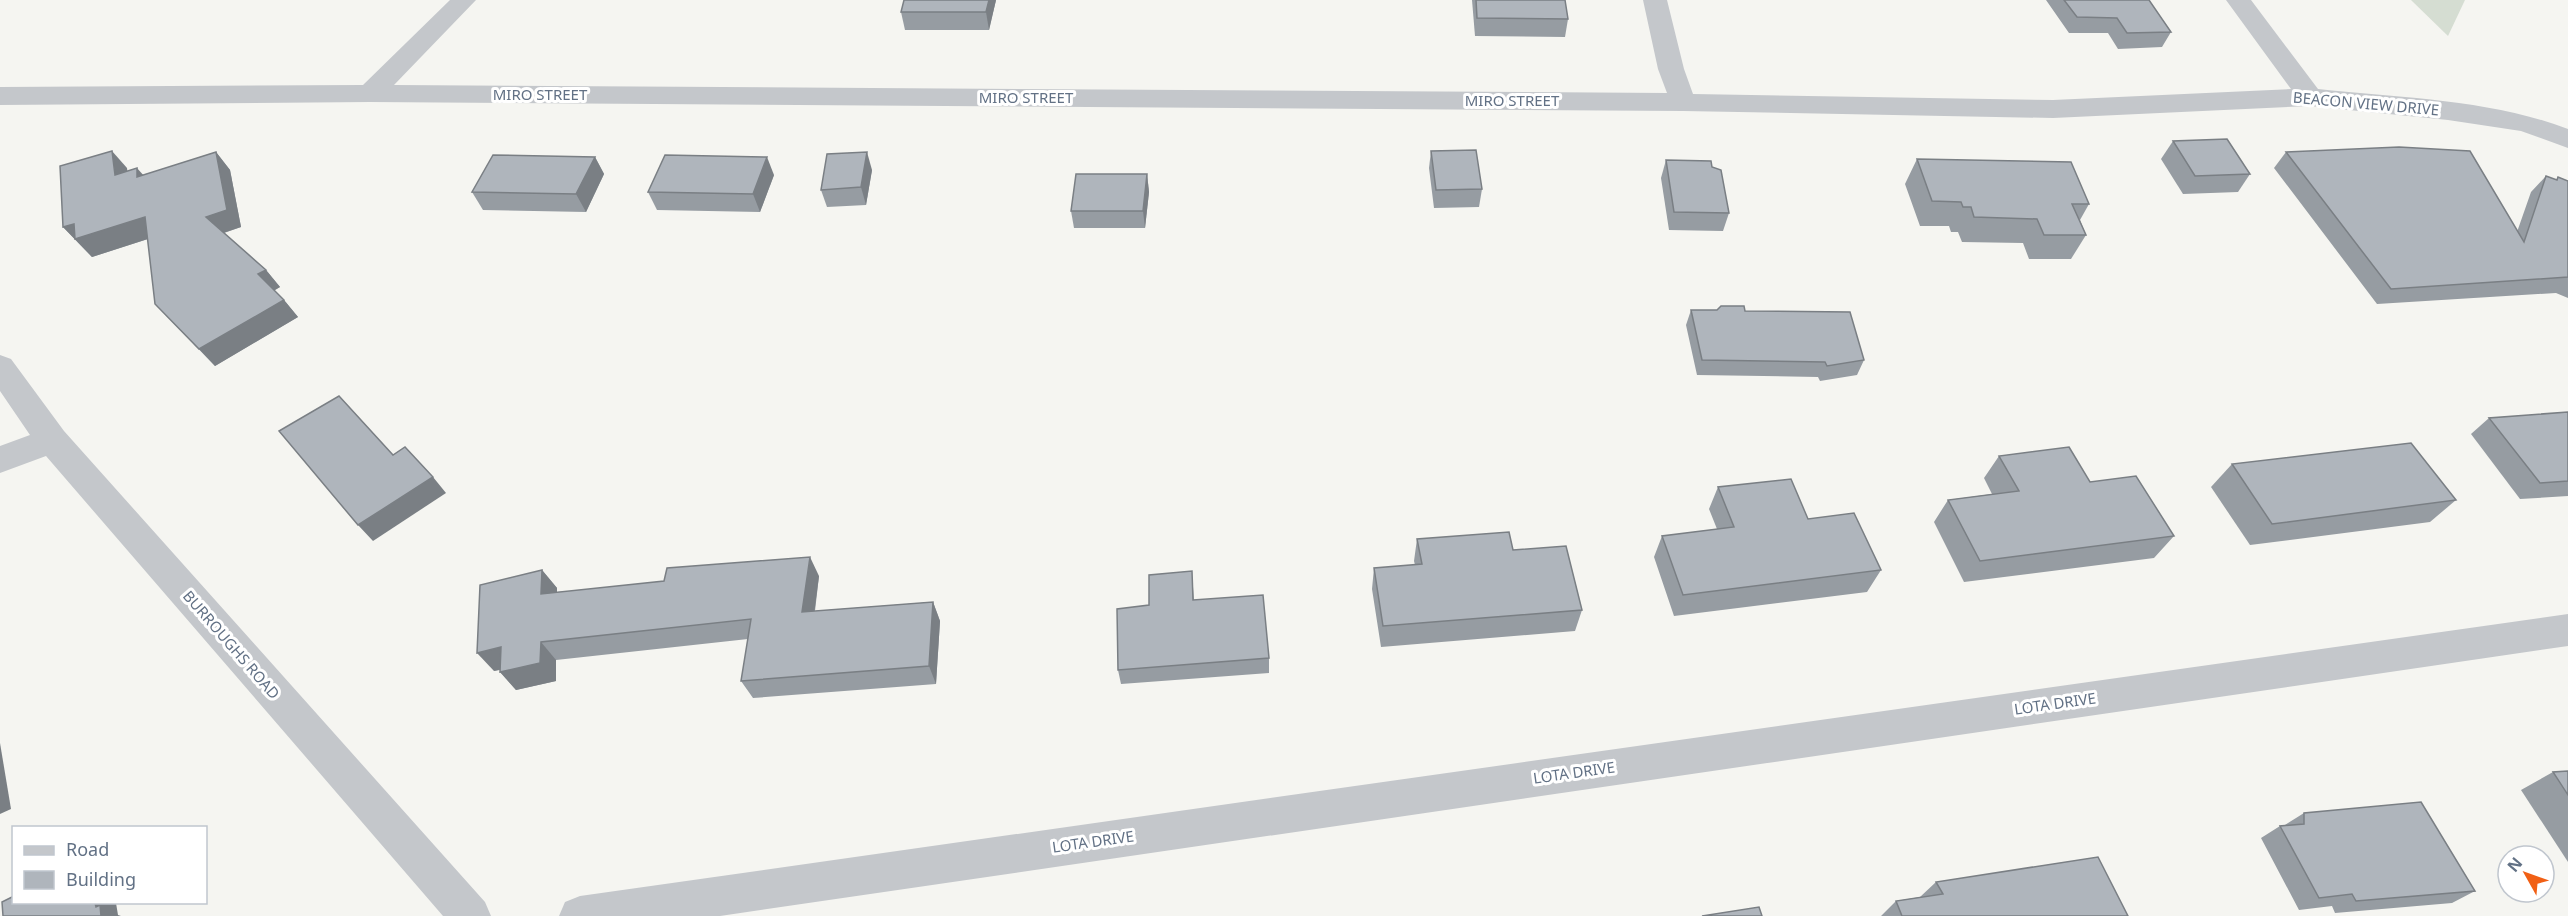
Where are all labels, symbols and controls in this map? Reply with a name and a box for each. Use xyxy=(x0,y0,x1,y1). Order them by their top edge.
street label: MIRO STREET xyxy=(493,84,588,104)
street label: MIRO STREET xyxy=(979,87,1074,107)
street label: BEACON VIEW DRIVE xyxy=(2292,87,2440,119)
street label: MIRO STREET xyxy=(1465,90,1560,110)
street label: BURROUGHS ROAD xyxy=(179,586,284,703)
street label: LOTA DRIVE xyxy=(2013,687,2097,719)
street label: LOTA DRIVE xyxy=(1532,756,1616,788)
street label: LOTA DRIVE xyxy=(1051,825,1135,857)
legend xyxy=(12,826,207,904)
text: Road xyxy=(66,837,109,861)
north arrow xyxy=(2496,844,2556,904)
text: N xyxy=(2502,852,2527,876)
text: Building xyxy=(66,867,136,891)

